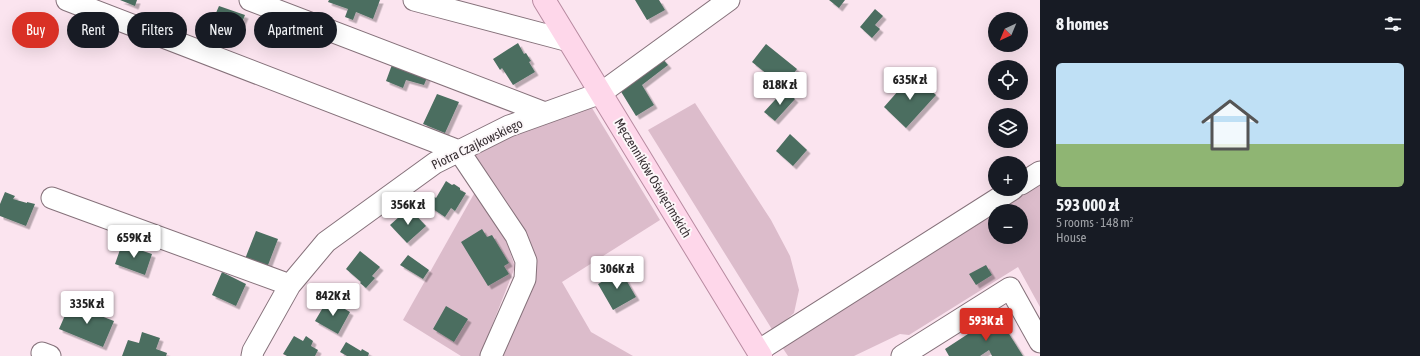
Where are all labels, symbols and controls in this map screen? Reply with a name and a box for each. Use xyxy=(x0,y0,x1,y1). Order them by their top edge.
chip: Buy xyxy=(12,12,59,48)
chip: Rent xyxy=(67,12,119,48)
chip: Filters xyxy=(127,12,187,48)
chip: New xyxy=(195,12,246,48)
chip: Apartment xyxy=(254,12,337,48)
north arrow xyxy=(988,12,1028,52)
map controls xyxy=(988,12,1028,244)
icon: filters xyxy=(1382,13,1404,35)
text: 8 homes xyxy=(1056,14,1109,34)
button: locate xyxy=(988,60,1028,100)
pin: 635K zł xyxy=(873,67,947,101)
pin: 818K zł xyxy=(743,72,817,106)
text: 635K zł xyxy=(893,72,927,87)
text: 818K zł xyxy=(763,77,797,92)
icon: home xyxy=(1194,89,1266,161)
button: layers xyxy=(988,108,1028,148)
street label: Piotra Czajkowskiego xyxy=(429,115,525,173)
street label: Męczenników Oświęcimskich xyxy=(611,116,695,240)
button: + xyxy=(988,156,1028,196)
pin: 356K zł xyxy=(371,192,445,226)
text: 593 000 zł xyxy=(1056,195,1119,215)
text: 356K zł xyxy=(391,197,425,212)
button: − xyxy=(988,204,1028,244)
text: 5 rooms · 148 m² xyxy=(1056,215,1133,230)
pin: 659K zł xyxy=(97,225,171,259)
text: 659K zł xyxy=(117,230,151,245)
text: House xyxy=(1056,230,1086,245)
pin: 306K zł xyxy=(580,256,654,290)
text: 306K zł xyxy=(600,261,634,276)
pin: 842K zł xyxy=(296,283,370,317)
text: 842K zł xyxy=(316,288,350,303)
pin: 335K zł xyxy=(50,291,124,325)
text: 335K zł xyxy=(70,296,104,311)
pin: 593K zł xyxy=(949,308,1023,342)
text: 593K zł xyxy=(969,313,1003,328)

